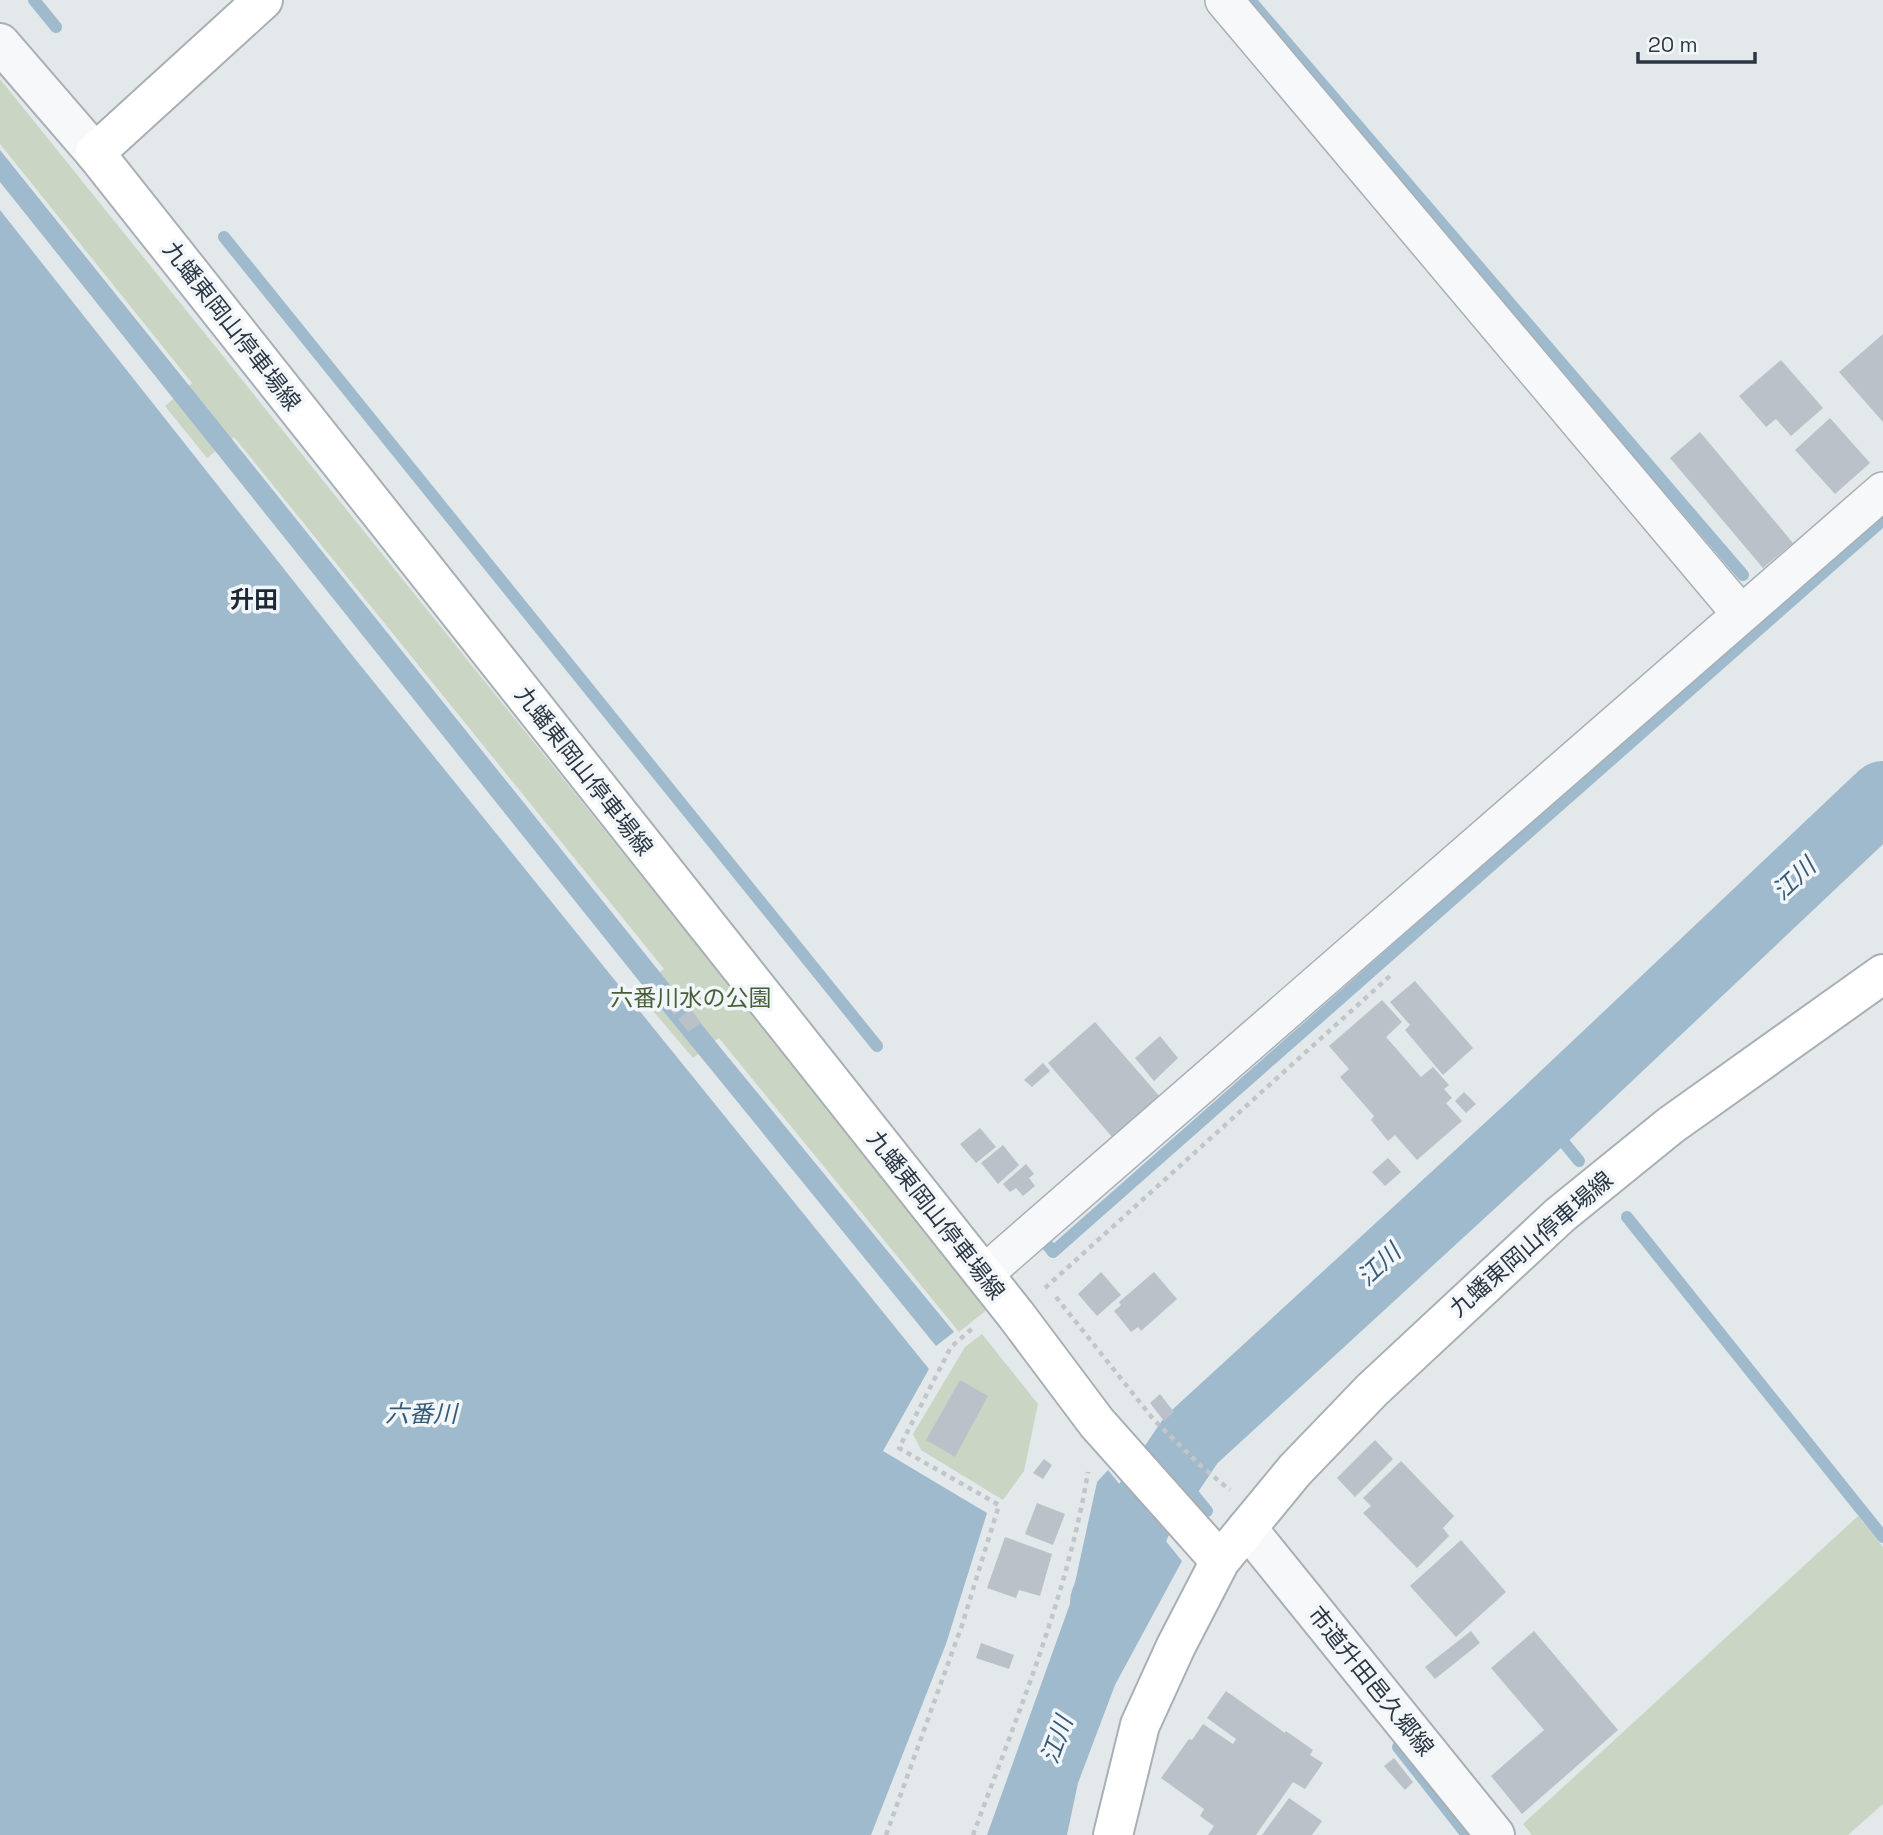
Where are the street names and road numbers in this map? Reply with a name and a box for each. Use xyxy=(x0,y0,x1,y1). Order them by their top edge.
street label: 九蟠東岡山停車場線 xyxy=(156,235,308,417)
street label: 九蟠東岡山停車場線 xyxy=(508,680,660,862)
street label: 九蟠東岡山停車場線 xyxy=(860,1124,1012,1306)
street label: 九蟠東岡山停車場線 xyxy=(1443,1165,1619,1323)
street label: 市道升田邑久郷線 xyxy=(1301,1600,1441,1762)

